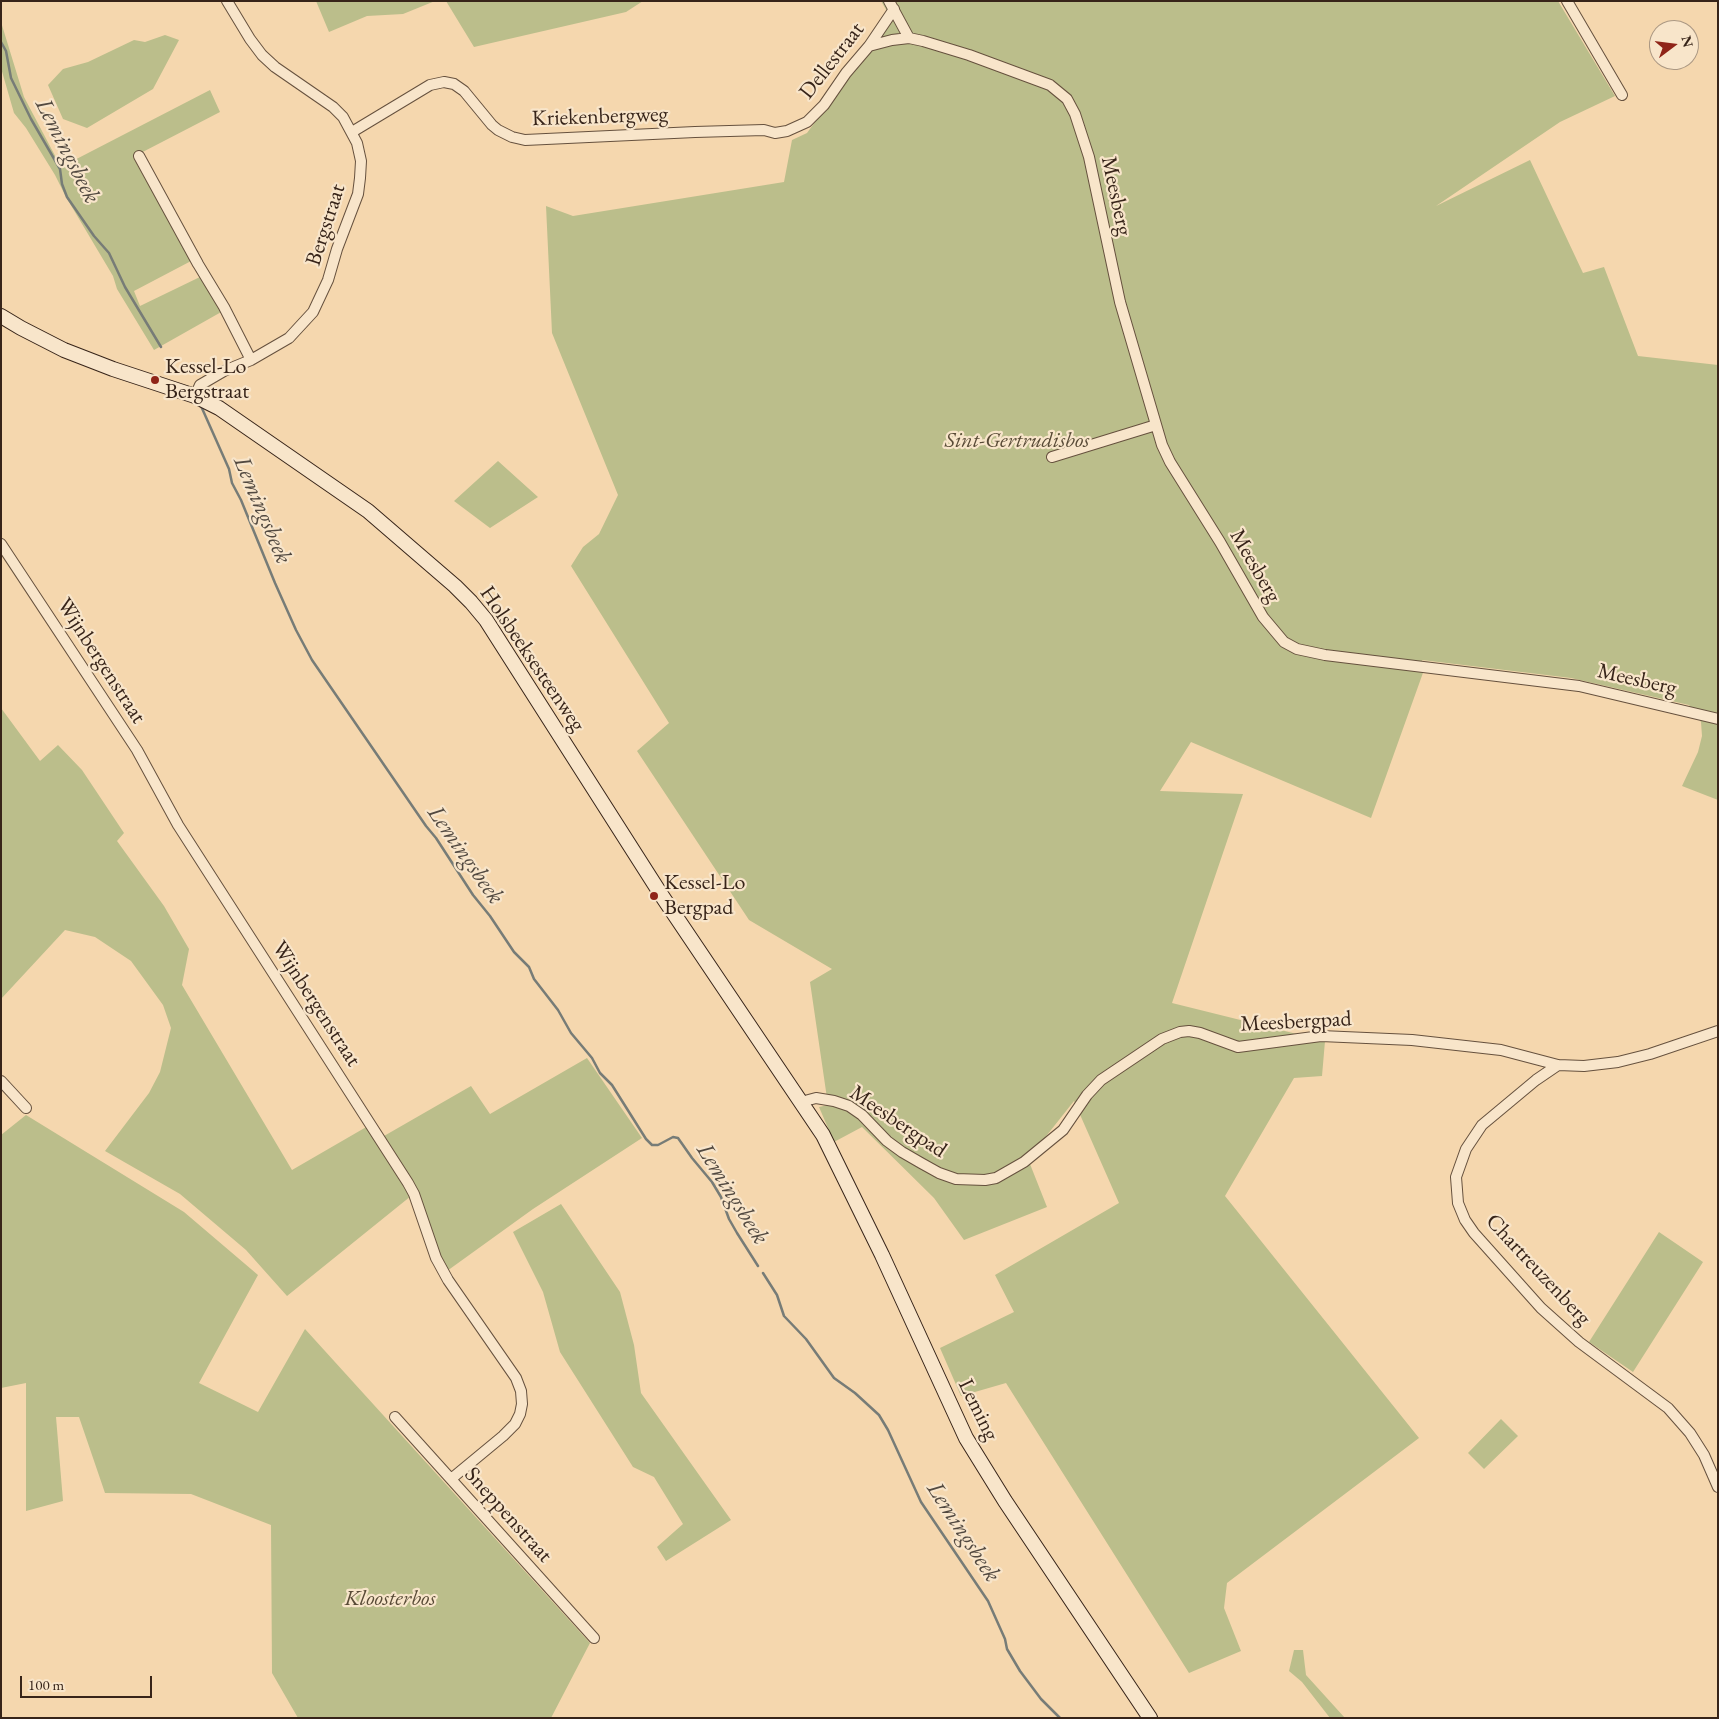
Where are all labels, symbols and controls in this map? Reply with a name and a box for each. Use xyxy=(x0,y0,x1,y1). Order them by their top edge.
street label: Dellestraat xyxy=(794,17,870,105)
north arrow xyxy=(1649,20,1699,70)
text: N xyxy=(1677,34,1698,49)
water label: Lemingsbeek xyxy=(28,94,106,208)
street label: Kriekenbergweg xyxy=(531,101,669,133)
street label: Meesberg xyxy=(1095,154,1137,238)
street label: Bergstraat xyxy=(300,181,352,269)
place label: Kessel-Lo Bergstraat xyxy=(165,354,249,406)
marker: Kessel-Lo Bergstraat xyxy=(149,374,161,386)
park label: Sint-Gertrudisbos xyxy=(945,428,1089,454)
water label: Lemingsbeek xyxy=(226,452,298,568)
street label: Meesberg xyxy=(1224,525,1286,607)
street label: Holsbeeksesteenweg xyxy=(474,581,590,737)
street label: Wijnbergenstraat xyxy=(51,593,151,729)
street label: Meesberg xyxy=(1595,658,1679,702)
water label: Lemingsbeek xyxy=(420,800,510,910)
place label: Kessel-Lo Bergpad xyxy=(664,870,745,921)
marker: Kessel-Lo Bergpad xyxy=(648,890,660,902)
street label: Wijnbergenstraat xyxy=(266,936,366,1072)
street label: Meesbergpad xyxy=(1240,1006,1352,1038)
street label: Meesbergpad xyxy=(845,1080,951,1164)
water label: Lemingsbeek xyxy=(690,1138,774,1250)
street label: Chartreuzenberg xyxy=(1480,1209,1596,1331)
street label: Leming xyxy=(952,1375,1004,1445)
street label: Sneppenstraat xyxy=(458,1462,558,1568)
water label: Lemingsbeek xyxy=(920,1476,1006,1588)
park label: Kloosterbos xyxy=(344,1586,436,1612)
scale bar xyxy=(22,1666,155,1698)
text: 100 m xyxy=(28,1675,64,1694)

